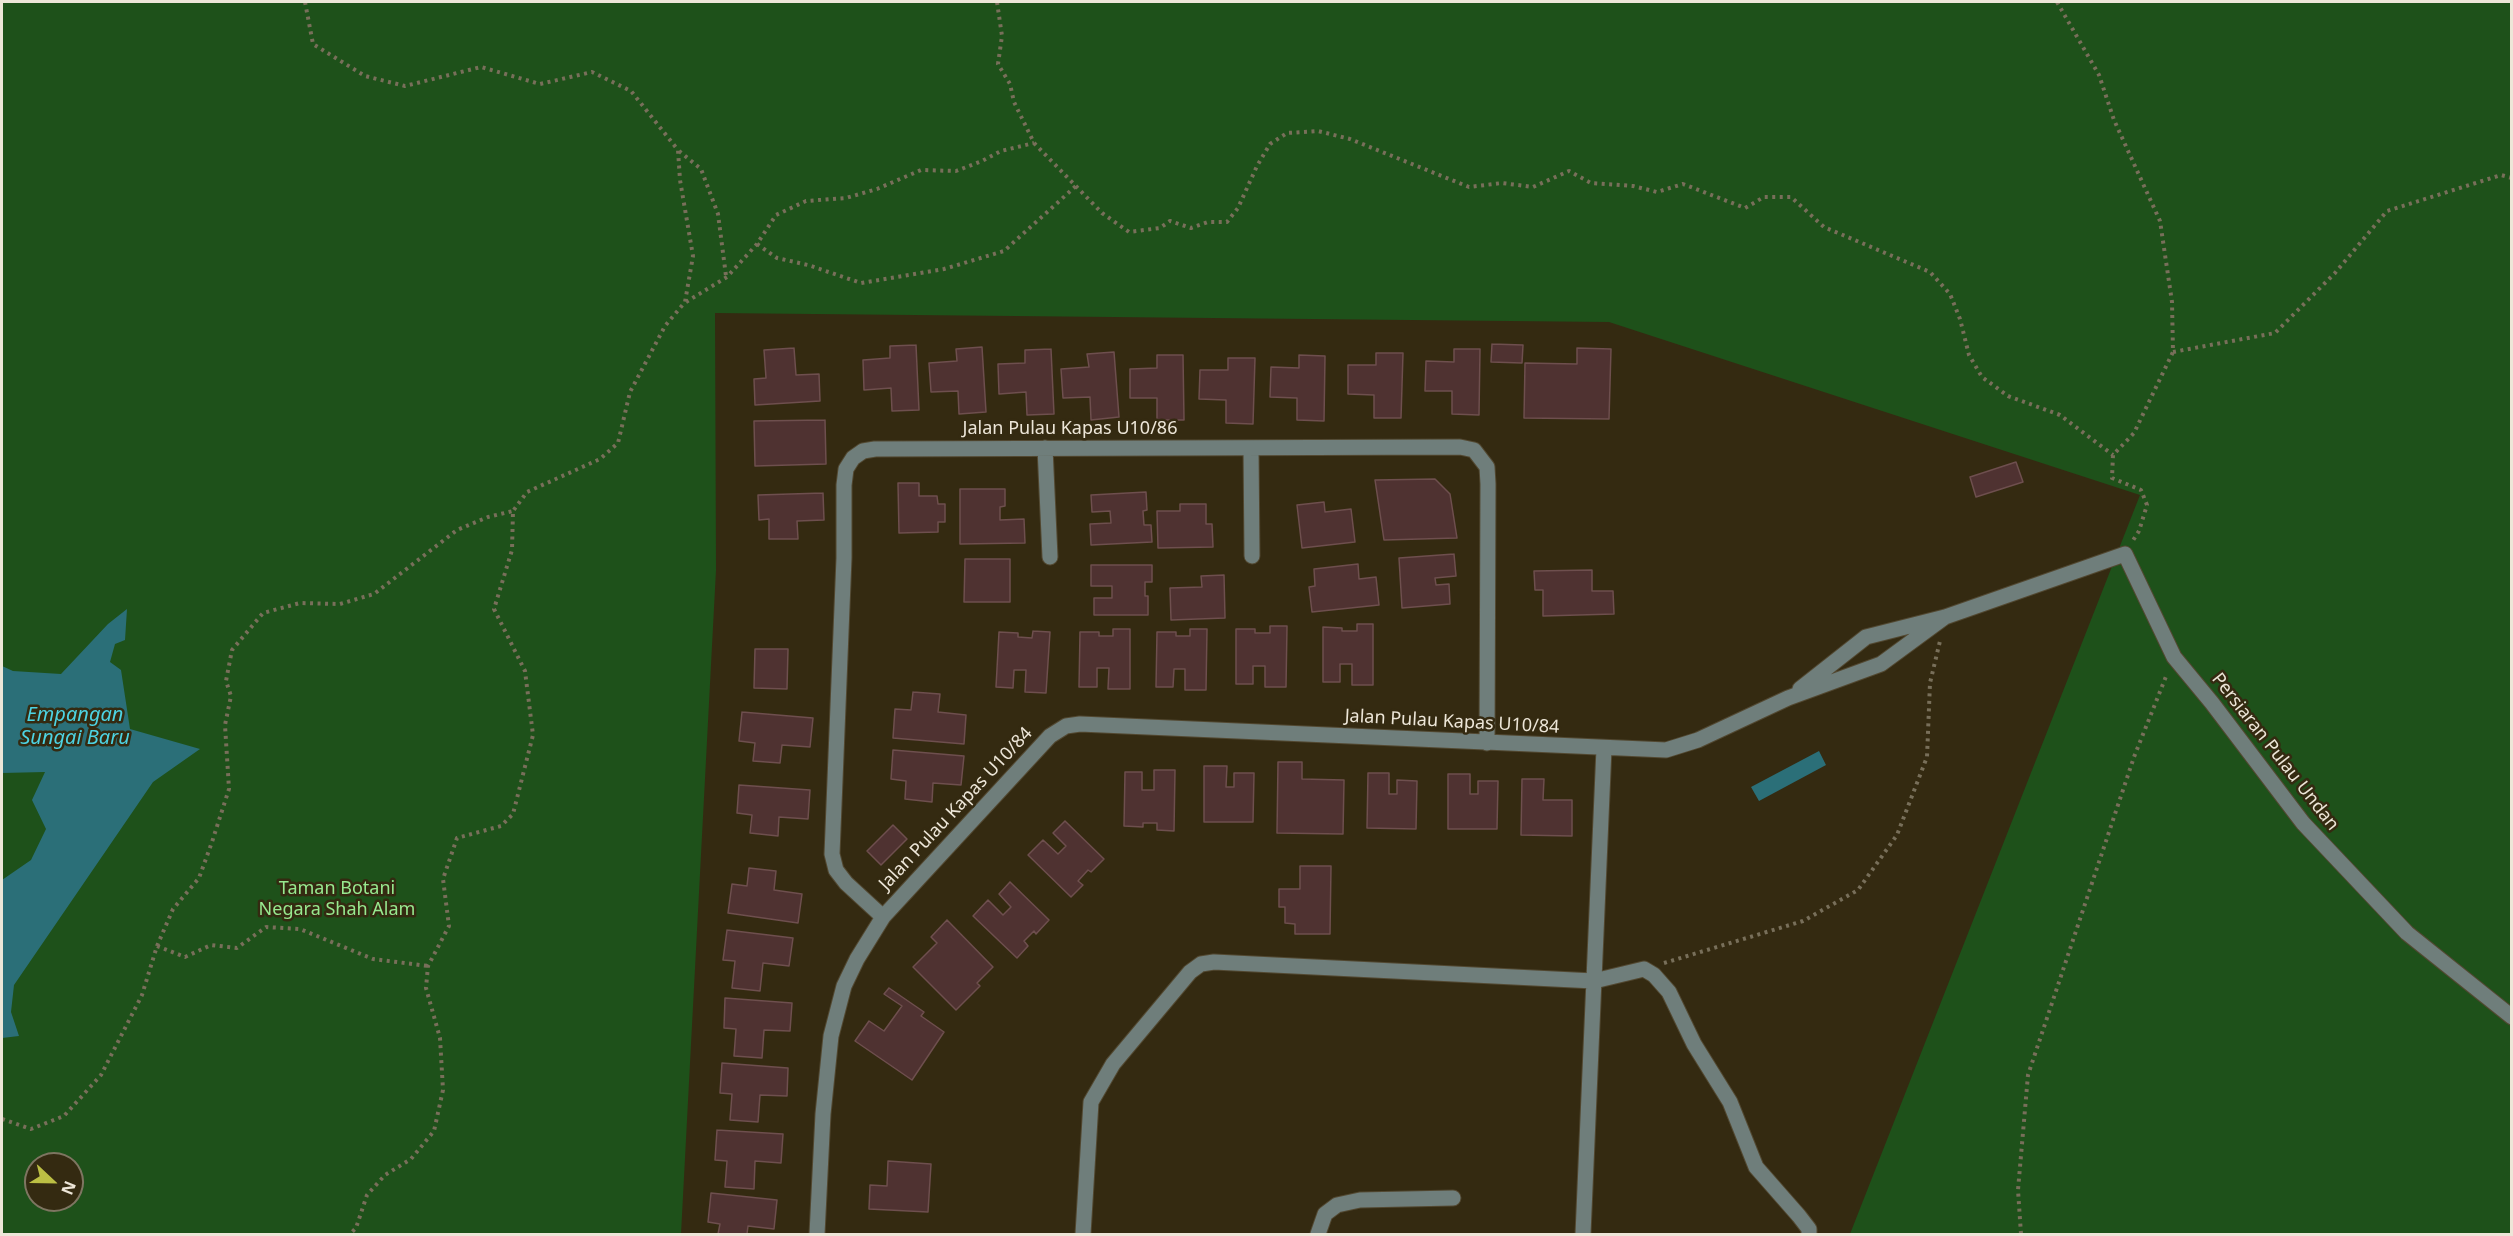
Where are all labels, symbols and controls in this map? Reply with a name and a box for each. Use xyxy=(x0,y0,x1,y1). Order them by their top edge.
street label: Jalan Pulau Kapas U10/86 xyxy=(963,418,1177,440)
street label: Persiaran Pulau Undan xyxy=(2207,669,2343,835)
water label: Empangan Sungai Baru xyxy=(20,703,130,750)
street label: Jalan Pulau Kapas U10/84 xyxy=(1344,706,1560,738)
street label: Jalan Pulau Kapas U10/84 xyxy=(875,723,1037,895)
park label: Taman Botani Negara Shah Alam xyxy=(259,878,415,920)
north arrow xyxy=(24,1152,84,1212)
text: N xyxy=(56,1178,81,1198)

